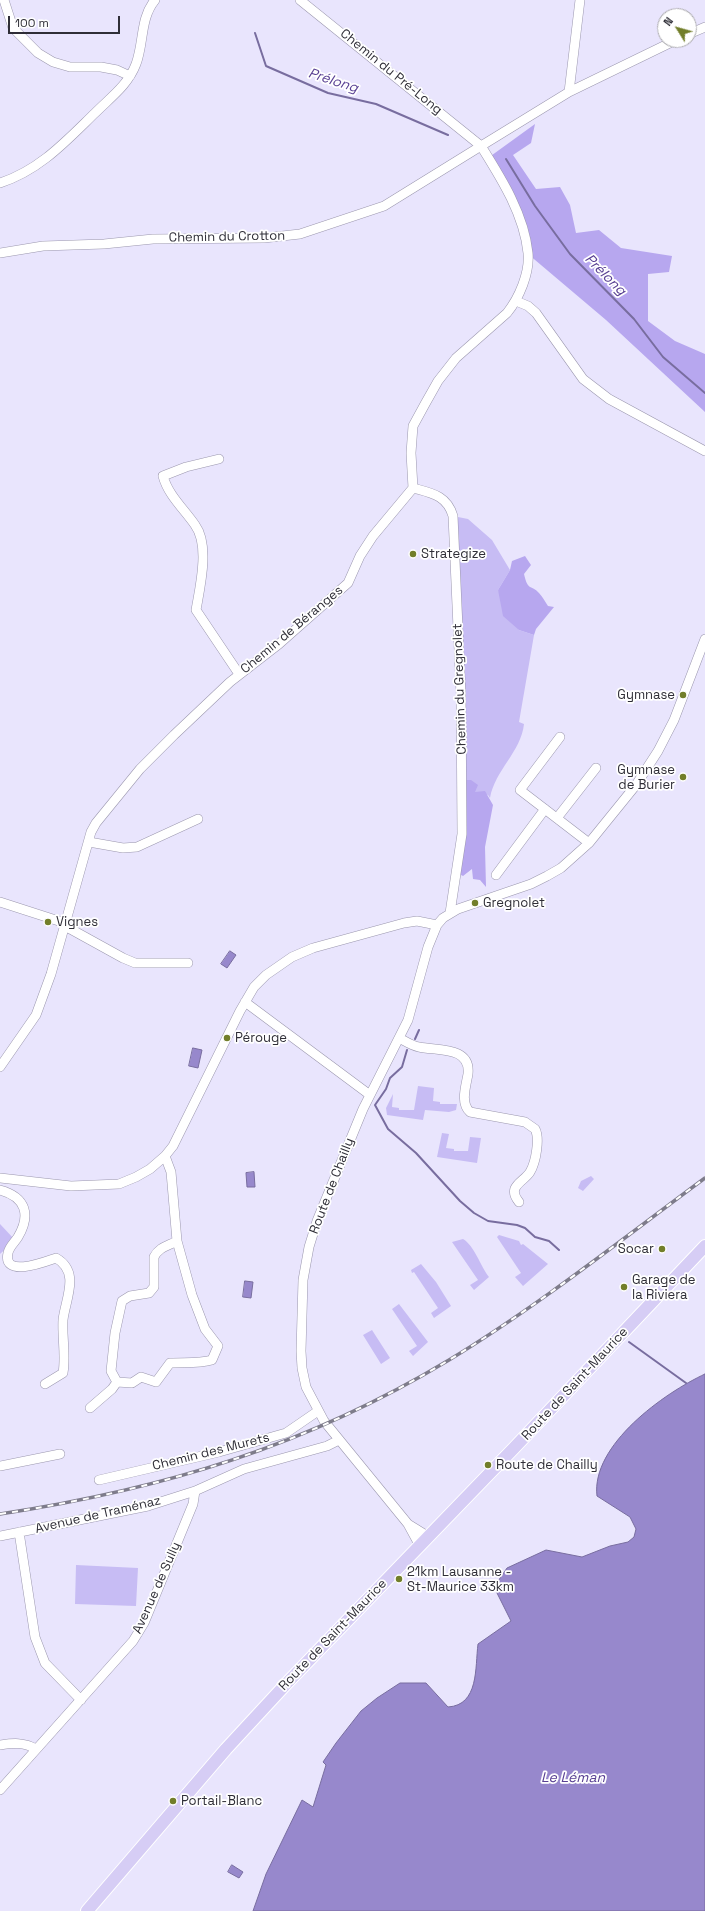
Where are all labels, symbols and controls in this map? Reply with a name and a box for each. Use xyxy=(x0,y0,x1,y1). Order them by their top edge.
scale bar xyxy=(10,8,122,34)
north arrow xyxy=(657,8,697,48)
text: N xyxy=(660,14,676,29)
text: 100 m xyxy=(15,15,49,31)
street label: Chemin du Pré-Long xyxy=(337,26,445,118)
water label: Prélong xyxy=(306,65,360,97)
street label: Chemin du Crotton xyxy=(169,228,285,246)
water label: Prélong xyxy=(581,251,629,299)
place label: Strategize xyxy=(421,546,486,562)
marker: Strategize xyxy=(408,549,418,559)
street label: Chemin de Béranges xyxy=(238,583,346,677)
street label: Chemin du Gregnolet xyxy=(450,623,470,755)
place label: Gymnase xyxy=(617,687,675,703)
marker: Gymnase xyxy=(678,690,688,700)
place label: Gymnase de Burier xyxy=(617,762,675,793)
marker: Gymnase de Burier xyxy=(678,772,688,782)
place label: Gregnolet xyxy=(483,895,545,911)
marker: Gregnolet xyxy=(470,898,480,908)
place label: Vignes xyxy=(56,914,98,930)
marker: Vignes xyxy=(43,917,53,927)
place label: Pérouge xyxy=(235,1030,287,1046)
marker: Pérouge xyxy=(222,1033,232,1043)
street label: Route de Chailly xyxy=(306,1136,358,1236)
place label: Socar xyxy=(618,1241,654,1257)
marker: Socar xyxy=(657,1244,667,1254)
place label: Garage de la Riviera xyxy=(632,1272,695,1303)
marker: Garage de la Riviera xyxy=(619,1282,629,1292)
street label: Route de Saint-Maurice xyxy=(519,1324,631,1444)
street label: Chemin des Murets xyxy=(151,1430,271,1474)
place label: Route de Chailly xyxy=(496,1457,598,1473)
marker: Route de Chailly xyxy=(483,1460,493,1470)
street label: Avenue de Traménaz xyxy=(34,1493,162,1537)
street label: Avenue de Sully xyxy=(130,1540,184,1636)
place label: 21km Lausanne - St-Maurice 33km xyxy=(407,1564,514,1595)
marker: 21km Lausanne - St-Maurice 33km xyxy=(394,1574,404,1584)
street label: Route de Saint-Maurice xyxy=(276,1576,390,1694)
water label: Le Léman xyxy=(541,1770,605,1786)
place label: Portail-Blanc xyxy=(181,1793,262,1809)
marker: Portail-Blanc xyxy=(168,1796,178,1806)

